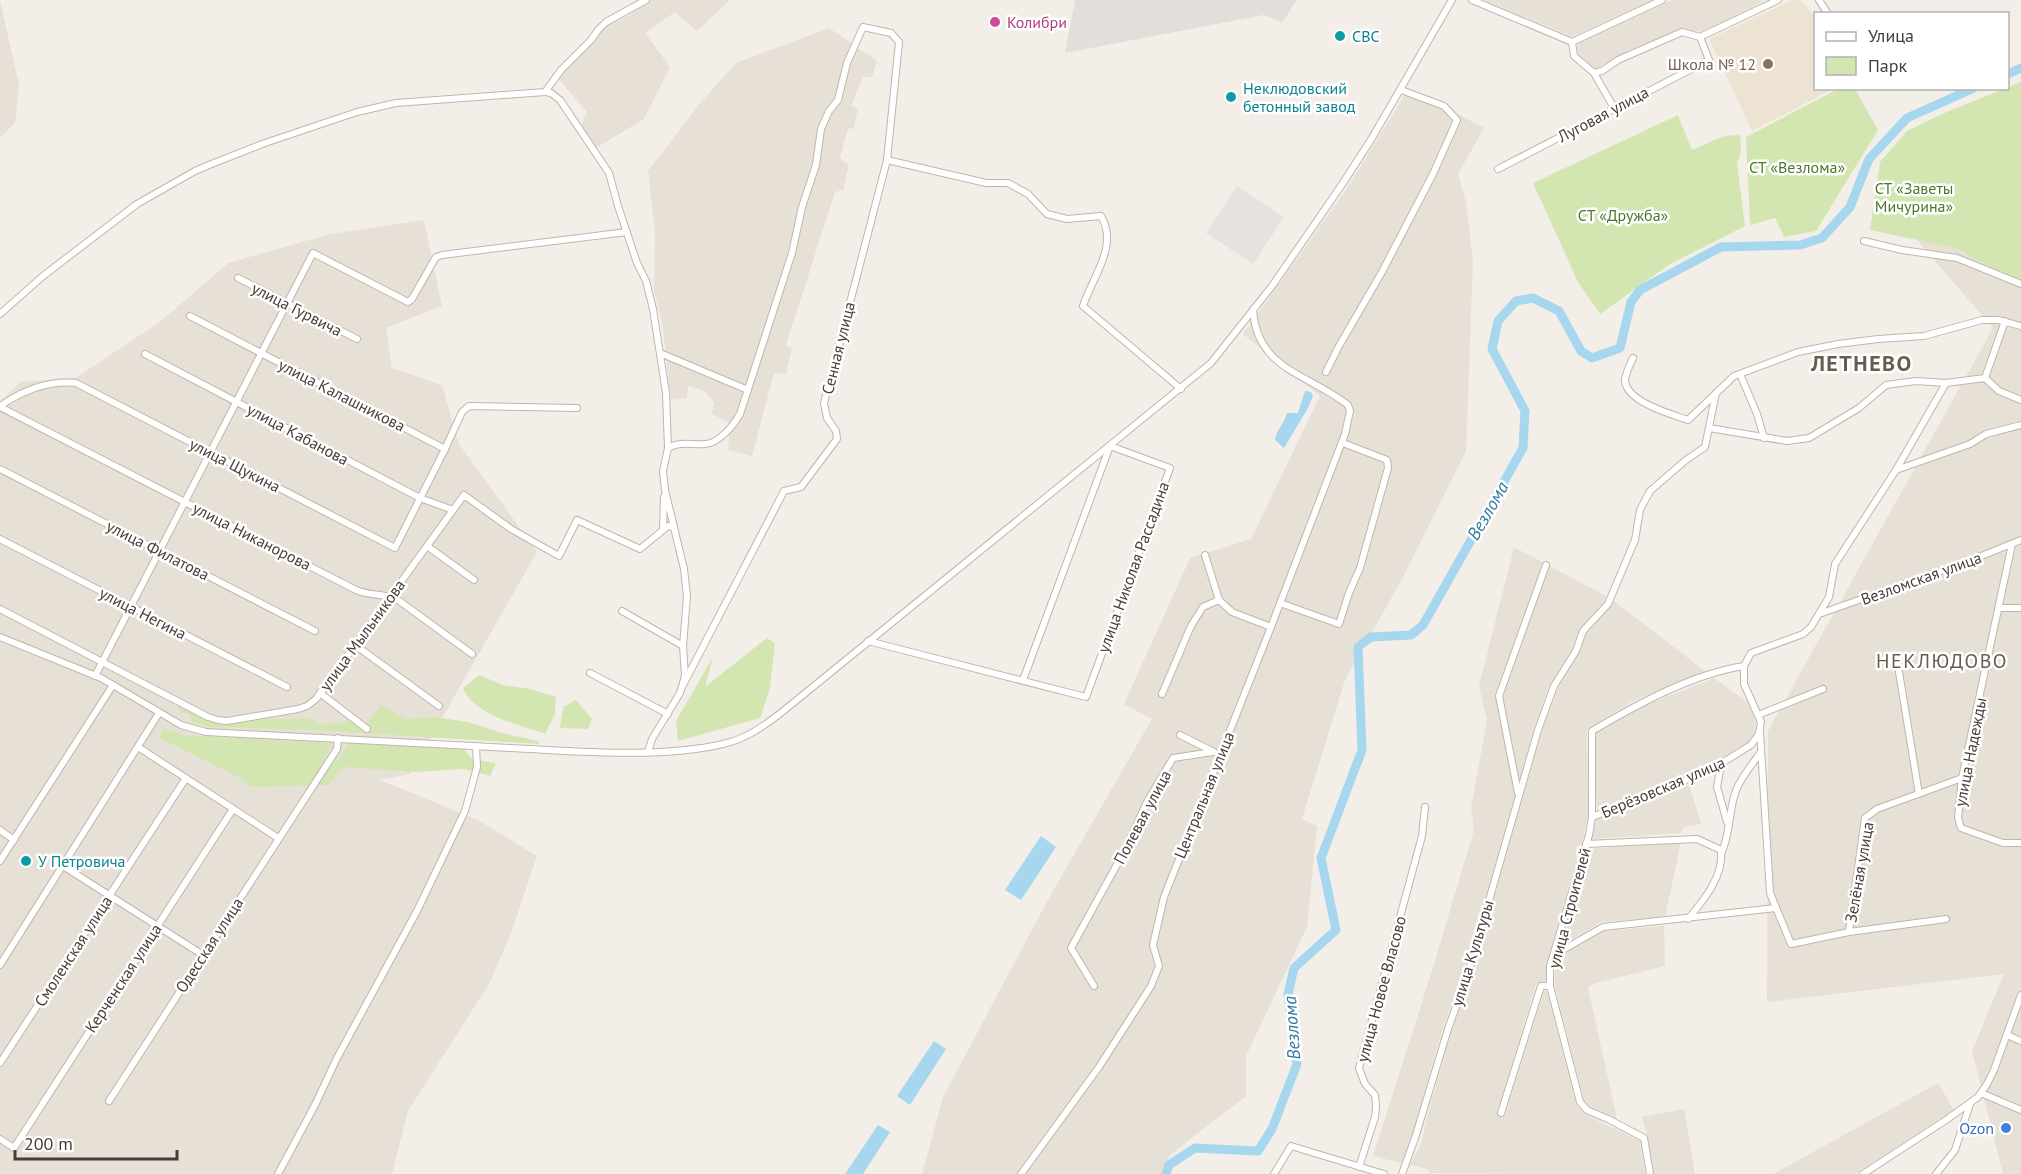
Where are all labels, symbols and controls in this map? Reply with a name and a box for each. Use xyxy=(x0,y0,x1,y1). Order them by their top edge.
place label: Колибри xyxy=(1007,12,1067,32)
legend xyxy=(1814,12,2009,90)
marker: Колибри xyxy=(988,15,1002,29)
text: Улица xyxy=(1868,24,1914,47)
place label: СВС xyxy=(1352,26,1380,46)
marker: СВС xyxy=(1333,29,1347,43)
place label: Школа № 12 xyxy=(1668,54,1756,74)
text: Парк xyxy=(1868,54,1908,77)
marker: Школа № 12 xyxy=(1761,57,1775,71)
place label: Неклюдовский бетонный завод xyxy=(1243,78,1356,116)
street label: Луговая улица xyxy=(1553,82,1652,147)
marker: Неклюдовский бетонный завод xyxy=(1224,90,1238,104)
park label: СТ «Везлома» xyxy=(1749,157,1845,177)
park label: СТ «Заветы Мичурина» xyxy=(1875,178,1953,216)
park label: СТ «Дружба» xyxy=(1578,205,1669,225)
street label: улица Гурвича xyxy=(248,278,346,340)
street label: Сенная улица xyxy=(817,300,859,396)
district label: ЛЕТНЕВО xyxy=(1810,349,1913,377)
street label: улица Калашникова xyxy=(275,354,409,436)
street label: улица Кабанова xyxy=(244,399,352,469)
street label: улица Щукина xyxy=(186,433,284,497)
water label: Везлома xyxy=(1462,477,1514,544)
street label: улица Николая Рассадина xyxy=(1093,479,1173,655)
street label: улица Никанорова xyxy=(189,497,315,575)
street label: улица Филатова xyxy=(103,515,213,585)
street label: Везломская улица xyxy=(1858,547,1984,609)
street label: улица Мыльникова xyxy=(315,575,409,695)
street label: улица Негина xyxy=(96,583,190,643)
district label: НЕКЛЮДОВО xyxy=(1876,648,2008,674)
street label: улица Надежды xyxy=(1950,696,1990,808)
street label: Центральная улица xyxy=(1169,729,1239,861)
street label: Берёзовская улица xyxy=(1598,752,1728,822)
street label: Полевая улица xyxy=(1109,767,1175,867)
street label: Зелёная улица xyxy=(1840,820,1878,924)
street label: улица Строителей xyxy=(1543,845,1595,971)
place label: У Петровича xyxy=(38,851,125,871)
marker: У Петровича xyxy=(19,854,33,868)
street label: Смоленская улица xyxy=(30,892,116,1010)
street label: Одесская улица xyxy=(171,894,247,996)
street label: улица Культуры xyxy=(1446,898,1498,1008)
street label: улица Новое Власово xyxy=(1352,914,1410,1064)
street label: Керченская улица xyxy=(80,920,166,1036)
water label: Везлома xyxy=(1278,995,1305,1061)
place label: Ozon xyxy=(1959,1118,1994,1138)
marker: Ozon xyxy=(1999,1121,2013,1135)
scale bar xyxy=(15,1123,177,1161)
text: 200 m xyxy=(24,1132,73,1155)

